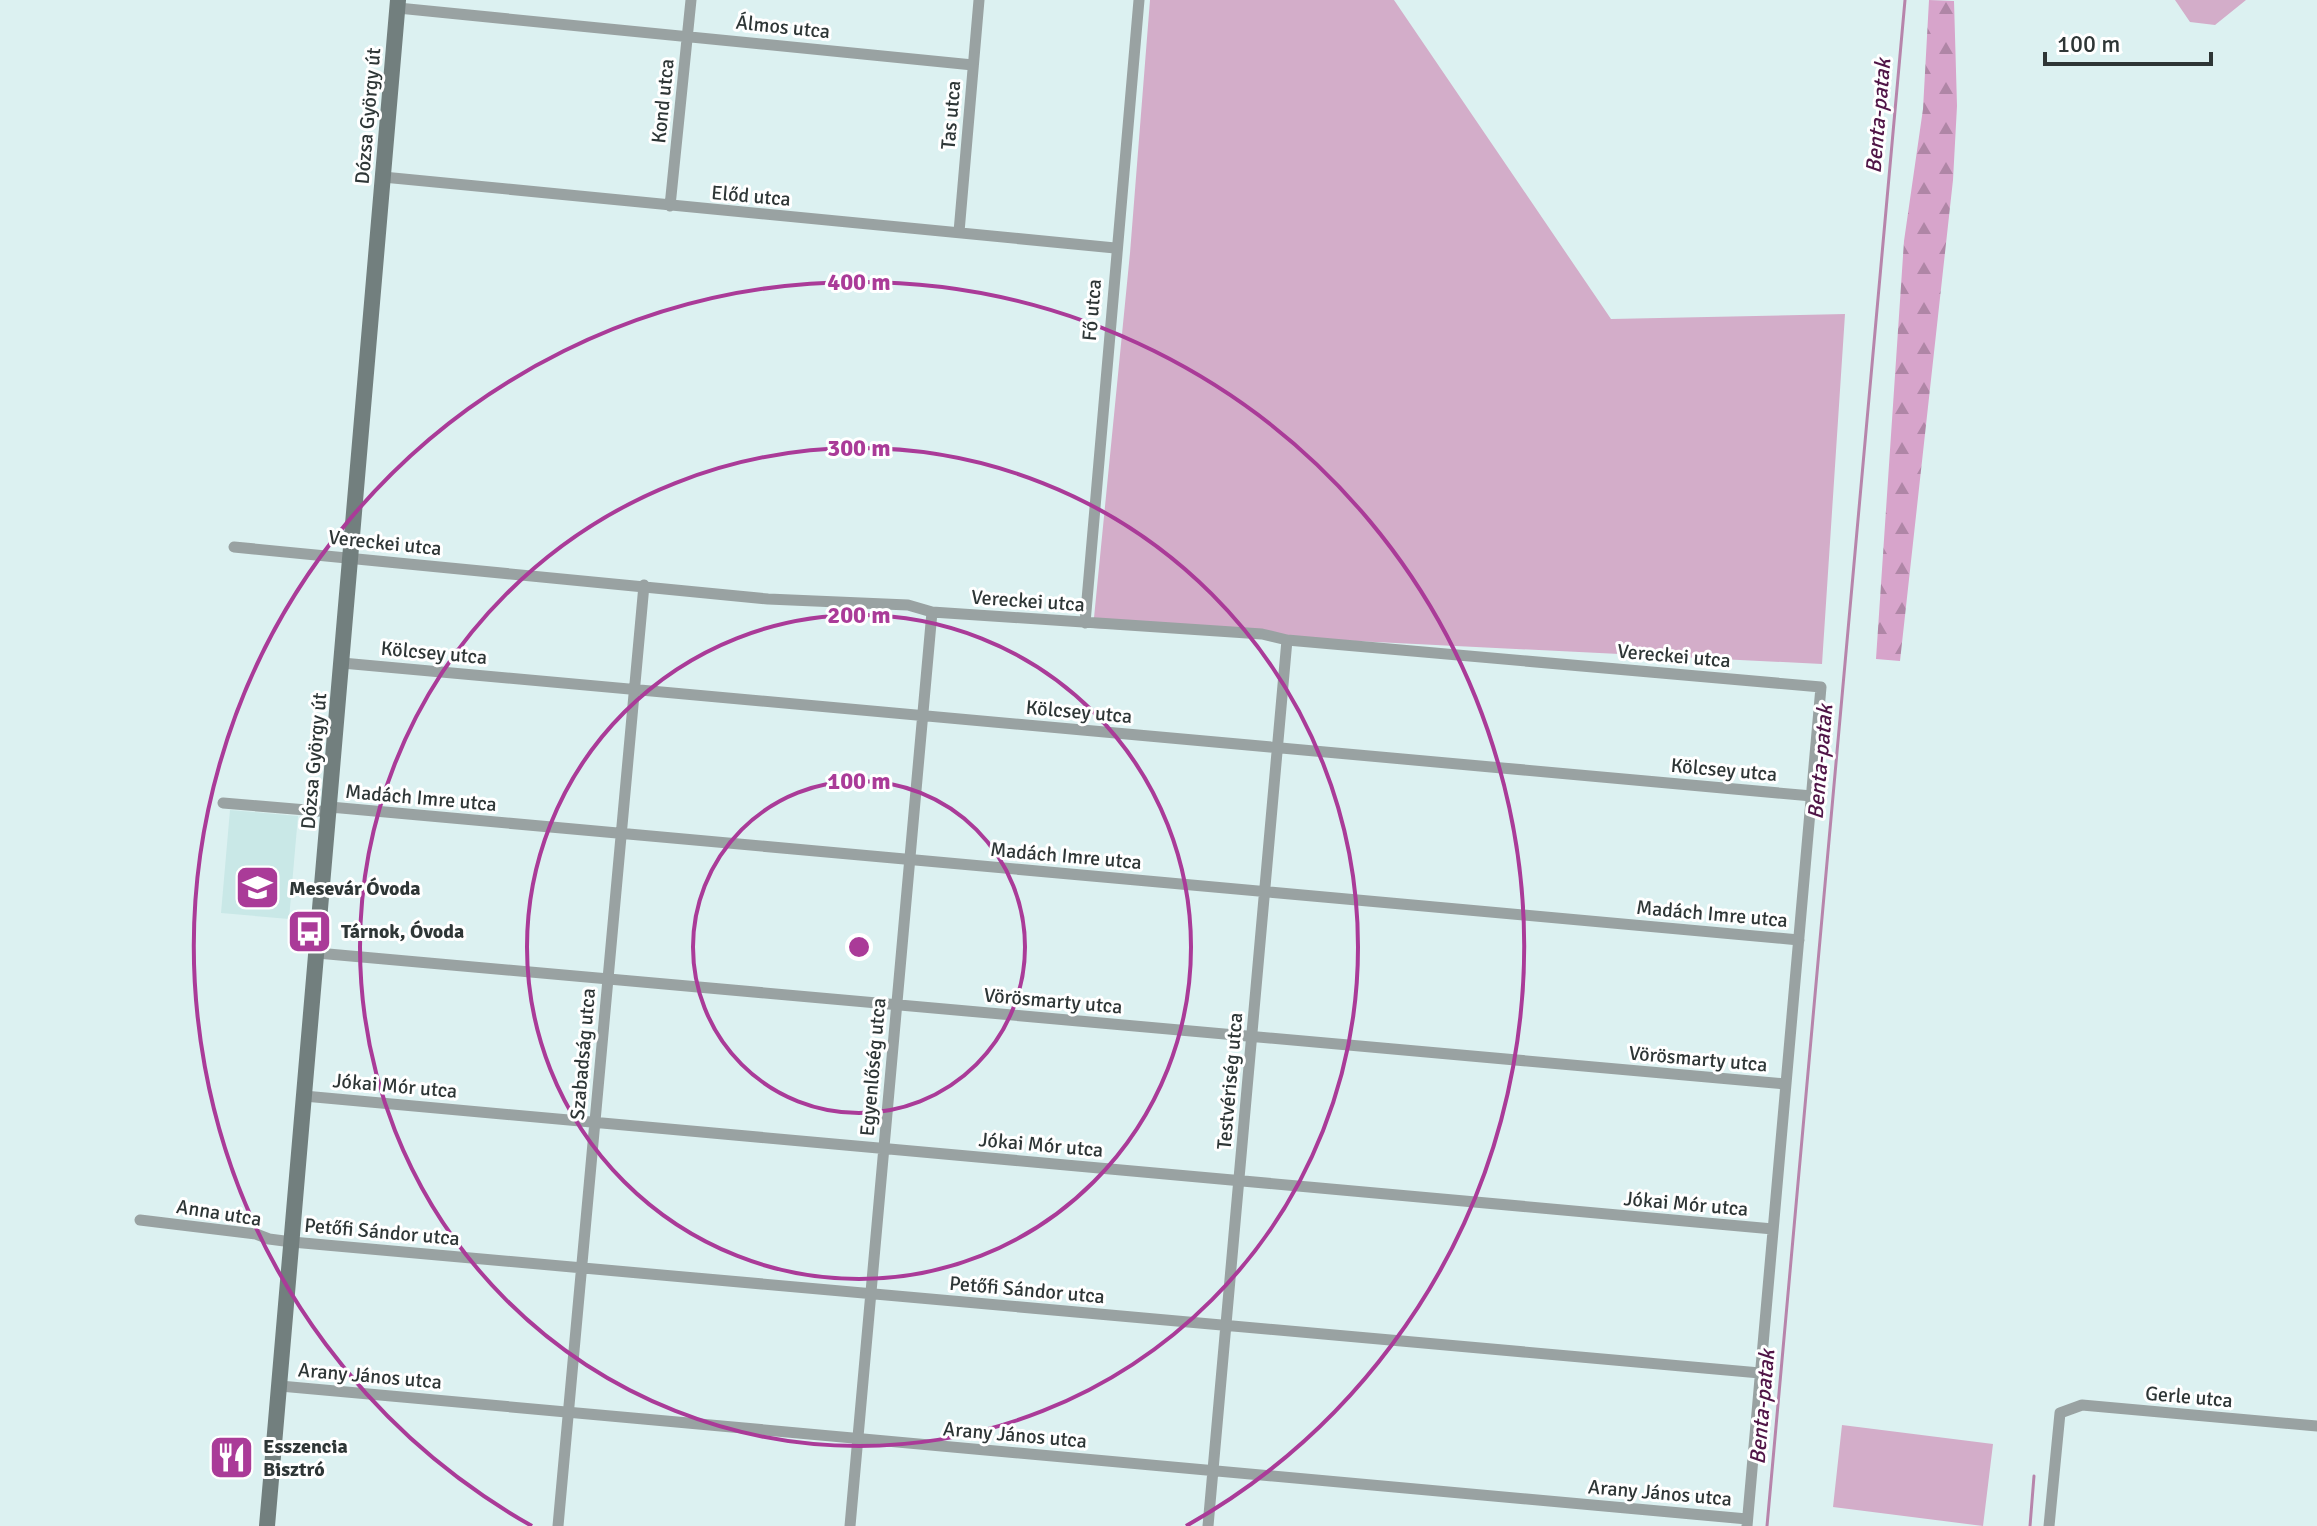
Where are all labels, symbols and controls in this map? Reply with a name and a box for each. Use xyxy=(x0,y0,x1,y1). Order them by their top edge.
street label: Álmos utca xyxy=(735,10,831,44)
scale bar xyxy=(2045,16,2211,66)
text: 100 m xyxy=(2057,29,2120,59)
street label: Dózsa György út xyxy=(350,47,386,185)
water label: Benta-patak xyxy=(1860,55,1897,175)
street label: Kond utca xyxy=(646,57,680,145)
street label: Tas utca xyxy=(936,80,966,150)
street label: Előd utca xyxy=(710,180,792,212)
text: 400 m xyxy=(827,267,891,297)
street label: Fő utca xyxy=(1077,278,1107,342)
text: 300 m xyxy=(827,433,891,463)
street label: Vereckei utca xyxy=(327,525,443,561)
street label: Vereckei utca xyxy=(970,585,1086,617)
text: 200 m xyxy=(827,600,891,630)
street label: Kölcsey utca xyxy=(380,636,488,670)
street label: Vereckei utca xyxy=(1616,639,1732,673)
street label: Dózsa György út xyxy=(296,692,332,830)
street label: Kölcsey utca xyxy=(1025,695,1133,729)
water label: Benta-patak xyxy=(1802,701,1839,821)
street label: Kölcsey utca xyxy=(1670,753,1778,787)
text: 100 m xyxy=(827,766,891,796)
street label: Madách Imre utca xyxy=(344,779,498,817)
street label: Madách Imre utca xyxy=(989,837,1143,875)
school or university icon: Mesevár Óvoda xyxy=(234,864,282,912)
place label: Mesevár Óvoda xyxy=(289,876,421,901)
street label: Madách Imre utca xyxy=(1635,895,1789,933)
bus stop icon: Tárnok, Óvoda xyxy=(286,907,334,955)
place label: Tárnok, Óvoda xyxy=(341,919,464,944)
centre of rings xyxy=(845,933,873,961)
street label: Vörösmarty utca xyxy=(983,982,1123,1020)
street label: Szabadság utca xyxy=(565,987,601,1121)
street label: Egyenlőség utca xyxy=(854,997,892,1137)
street label: Testvériség utca xyxy=(1212,1012,1248,1150)
street label: Vörösmarty utca xyxy=(1628,1040,1768,1078)
street label: Jókai Mór utca xyxy=(332,1068,458,1104)
street label: Jókai Mór utca xyxy=(978,1127,1104,1163)
street label: Jókai Mór utca xyxy=(1623,1186,1749,1222)
street label: Anna utca xyxy=(175,1194,263,1232)
street label: Petőfi Sándor utca xyxy=(303,1213,461,1251)
street label: Petőfi Sándor utca xyxy=(948,1271,1106,1309)
water label: Benta-patak xyxy=(1744,1346,1781,1466)
street label: Arany János utca xyxy=(297,1357,443,1395)
street label: Gerle utca xyxy=(2144,1381,2234,1413)
street label: Arany János utca xyxy=(942,1416,1088,1454)
restaurant icon: Esszencia Bisztró xyxy=(208,1433,256,1481)
place label: Esszencia Bisztró xyxy=(263,1434,348,1482)
street label: Arany János utca xyxy=(1587,1474,1733,1512)

